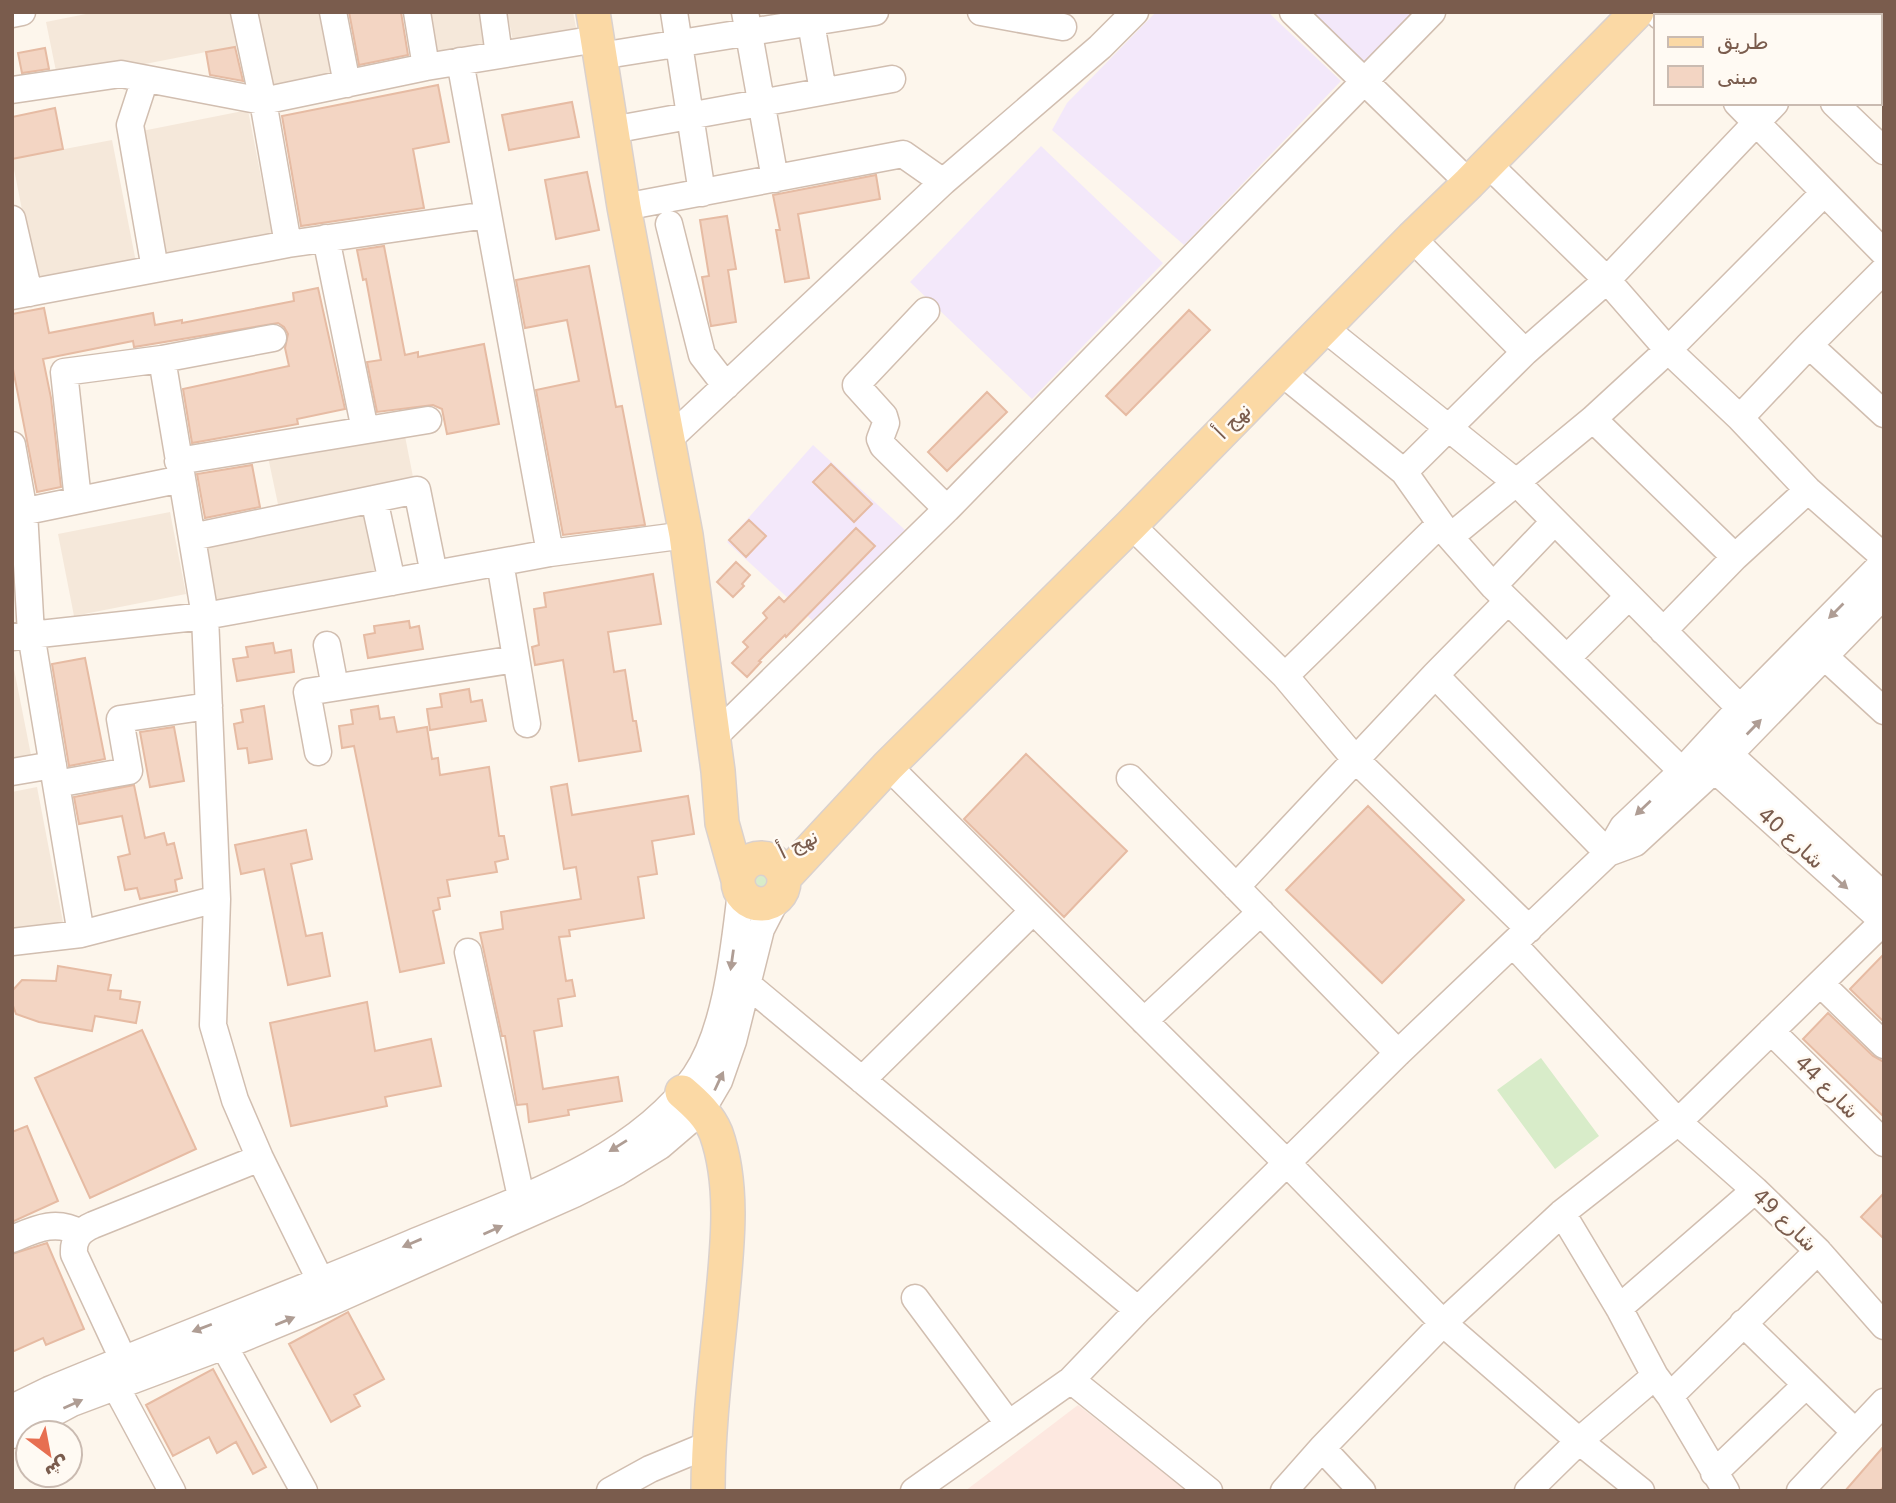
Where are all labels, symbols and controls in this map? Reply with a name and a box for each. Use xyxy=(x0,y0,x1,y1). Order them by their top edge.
legend xyxy=(1654,14,1882,105)
text: طريق xyxy=(1717,30,1769,54)
text: مبنى xyxy=(1717,65,1758,89)
street label: نهج أ xyxy=(1208,396,1256,444)
one-way arrow xyxy=(1827,602,1844,619)
one-way arrow xyxy=(1745,720,1762,736)
one-way arrow xyxy=(1635,800,1652,816)
street label: شارع 40 xyxy=(1753,802,1829,874)
street label: نهج أ xyxy=(773,822,822,864)
one-way arrow xyxy=(1831,874,1849,890)
one-way arrow xyxy=(726,949,737,971)
street label: شارع 44 xyxy=(1790,1050,1864,1124)
one-way arrow xyxy=(713,1070,724,1091)
one-way arrow xyxy=(609,1140,628,1153)
street label: شارع 49 xyxy=(1748,1184,1822,1256)
one-way arrow xyxy=(483,1224,503,1236)
one-way arrow xyxy=(402,1237,423,1248)
one-way arrow xyxy=(274,1315,295,1326)
one-way arrow xyxy=(191,1323,212,1334)
one-way arrow xyxy=(63,1398,83,1410)
north arrow xyxy=(14,1419,84,1489)
text: ش xyxy=(41,1451,75,1485)

